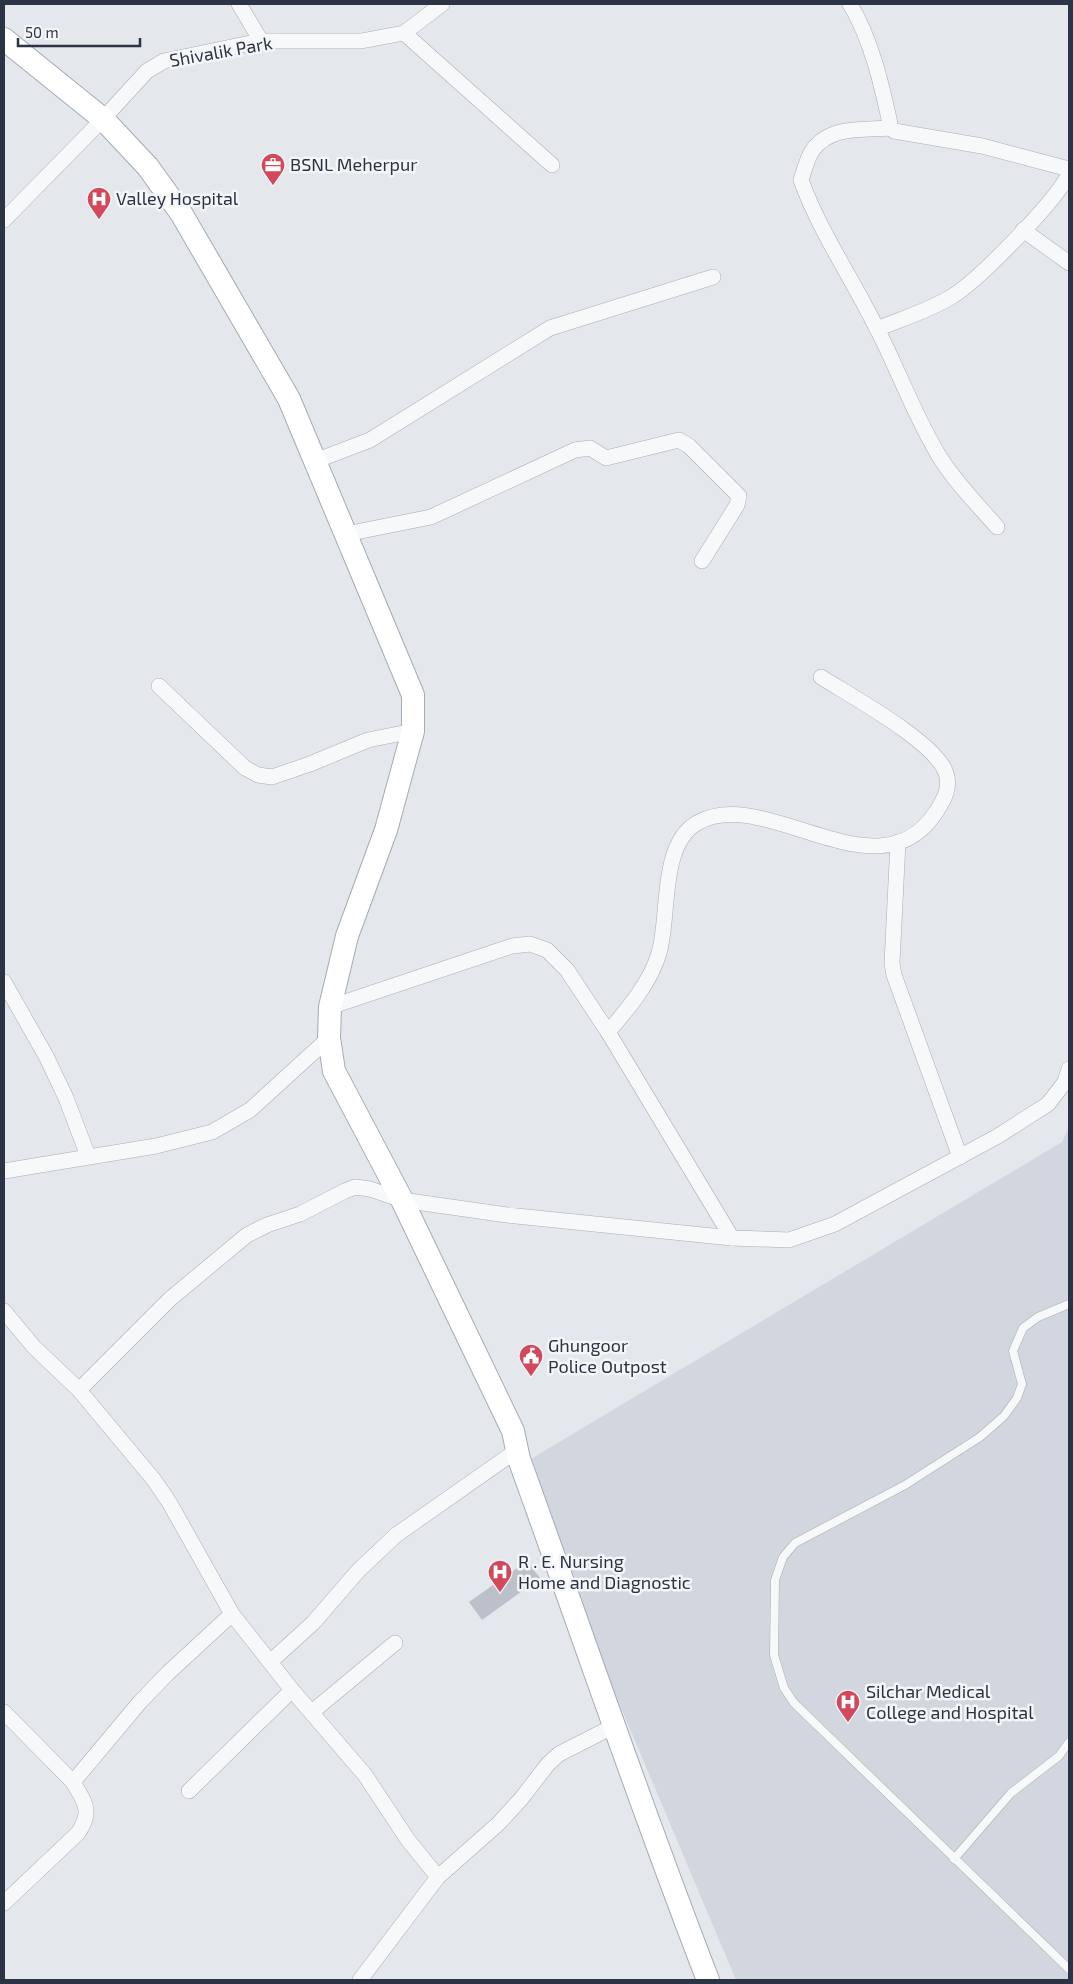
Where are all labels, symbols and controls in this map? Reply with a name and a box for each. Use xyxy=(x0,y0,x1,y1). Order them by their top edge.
scale bar xyxy=(18,15,140,47)
text: 50 m xyxy=(25,23,59,41)
street label: Shivalik Park xyxy=(168,31,274,71)
office icon: BSNL Meherpur xyxy=(260,152,286,186)
place label: BSNL Meherpur xyxy=(290,153,418,175)
hospital icon: Valley Hospital xyxy=(86,186,112,220)
place label: Valley Hospital xyxy=(116,187,239,209)
place label: Ghungoor Police Outpost xyxy=(548,1334,667,1377)
public building icon: Ghungoor Police Outpost xyxy=(518,1343,544,1377)
place label: R . E. Nursing Home and Diagnostic xyxy=(518,1550,691,1593)
hospital icon: R . E. Nursing Home and Diagnostic xyxy=(487,1559,513,1593)
place label: Silchar Medical College and Hospital xyxy=(866,1680,1034,1723)
hospital icon: Silchar Medical College and Hospital xyxy=(835,1689,861,1723)

